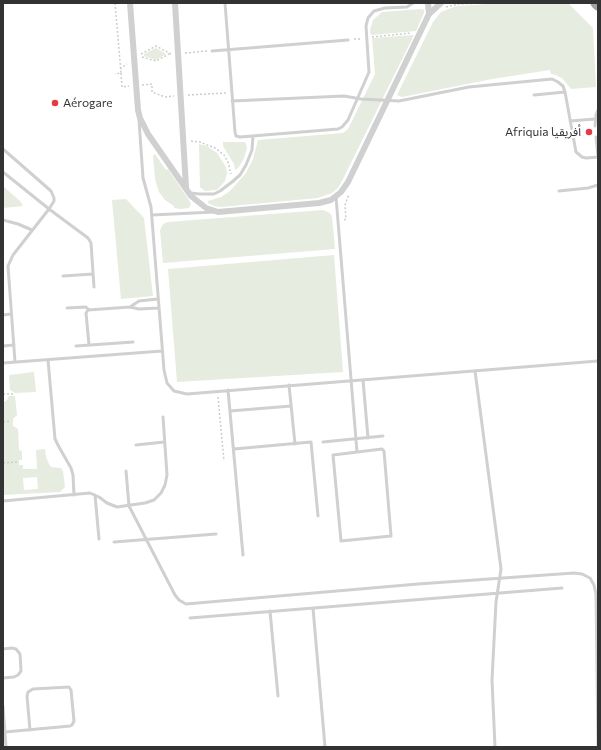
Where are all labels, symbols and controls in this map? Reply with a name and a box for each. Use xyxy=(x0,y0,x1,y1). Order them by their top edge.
place label: Aérogare xyxy=(63,96,113,110)
marker: Aérogare xyxy=(50,98,60,108)
place label: Afriquia أفريقيا xyxy=(505,125,581,139)
marker: Afriquia أفريقيا xyxy=(584,127,594,137)

